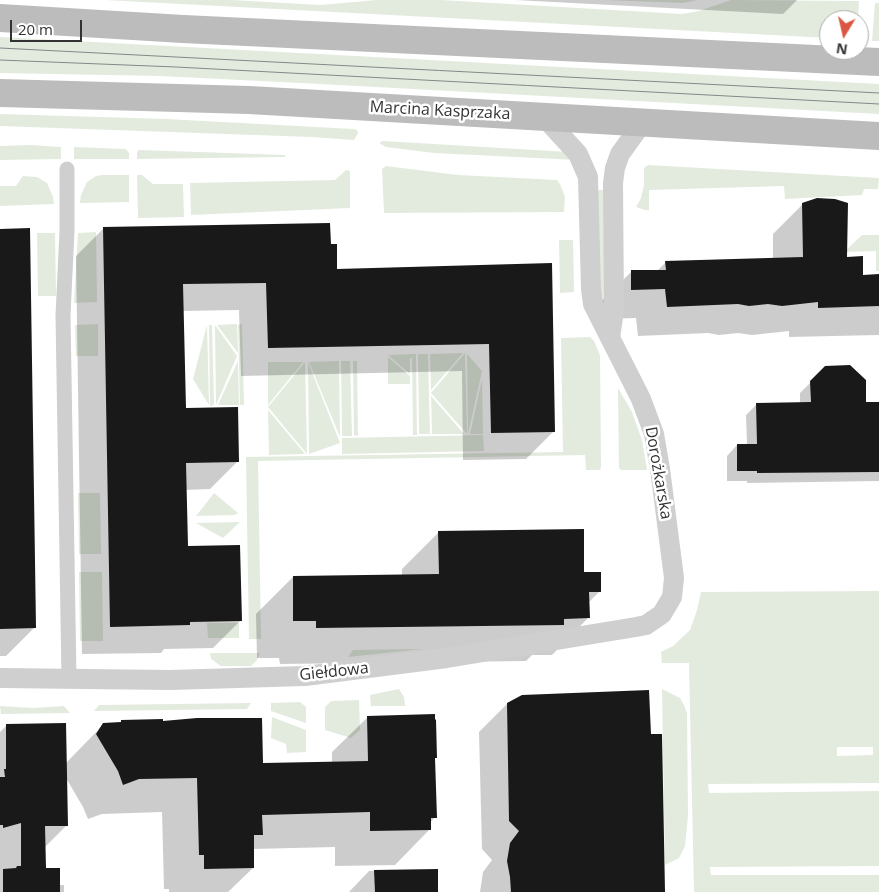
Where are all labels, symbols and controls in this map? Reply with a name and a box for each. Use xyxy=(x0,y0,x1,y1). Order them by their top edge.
scale bar xyxy=(12,10,85,42)
north arrow xyxy=(819,10,869,60)
text: 20 m xyxy=(18,19,53,39)
text: N xyxy=(835,39,849,60)
street label: Marcina Kasprzaka xyxy=(369,98,511,124)
street label: Dorożkarska xyxy=(640,425,676,521)
street label: Giełdowa xyxy=(298,659,370,685)

